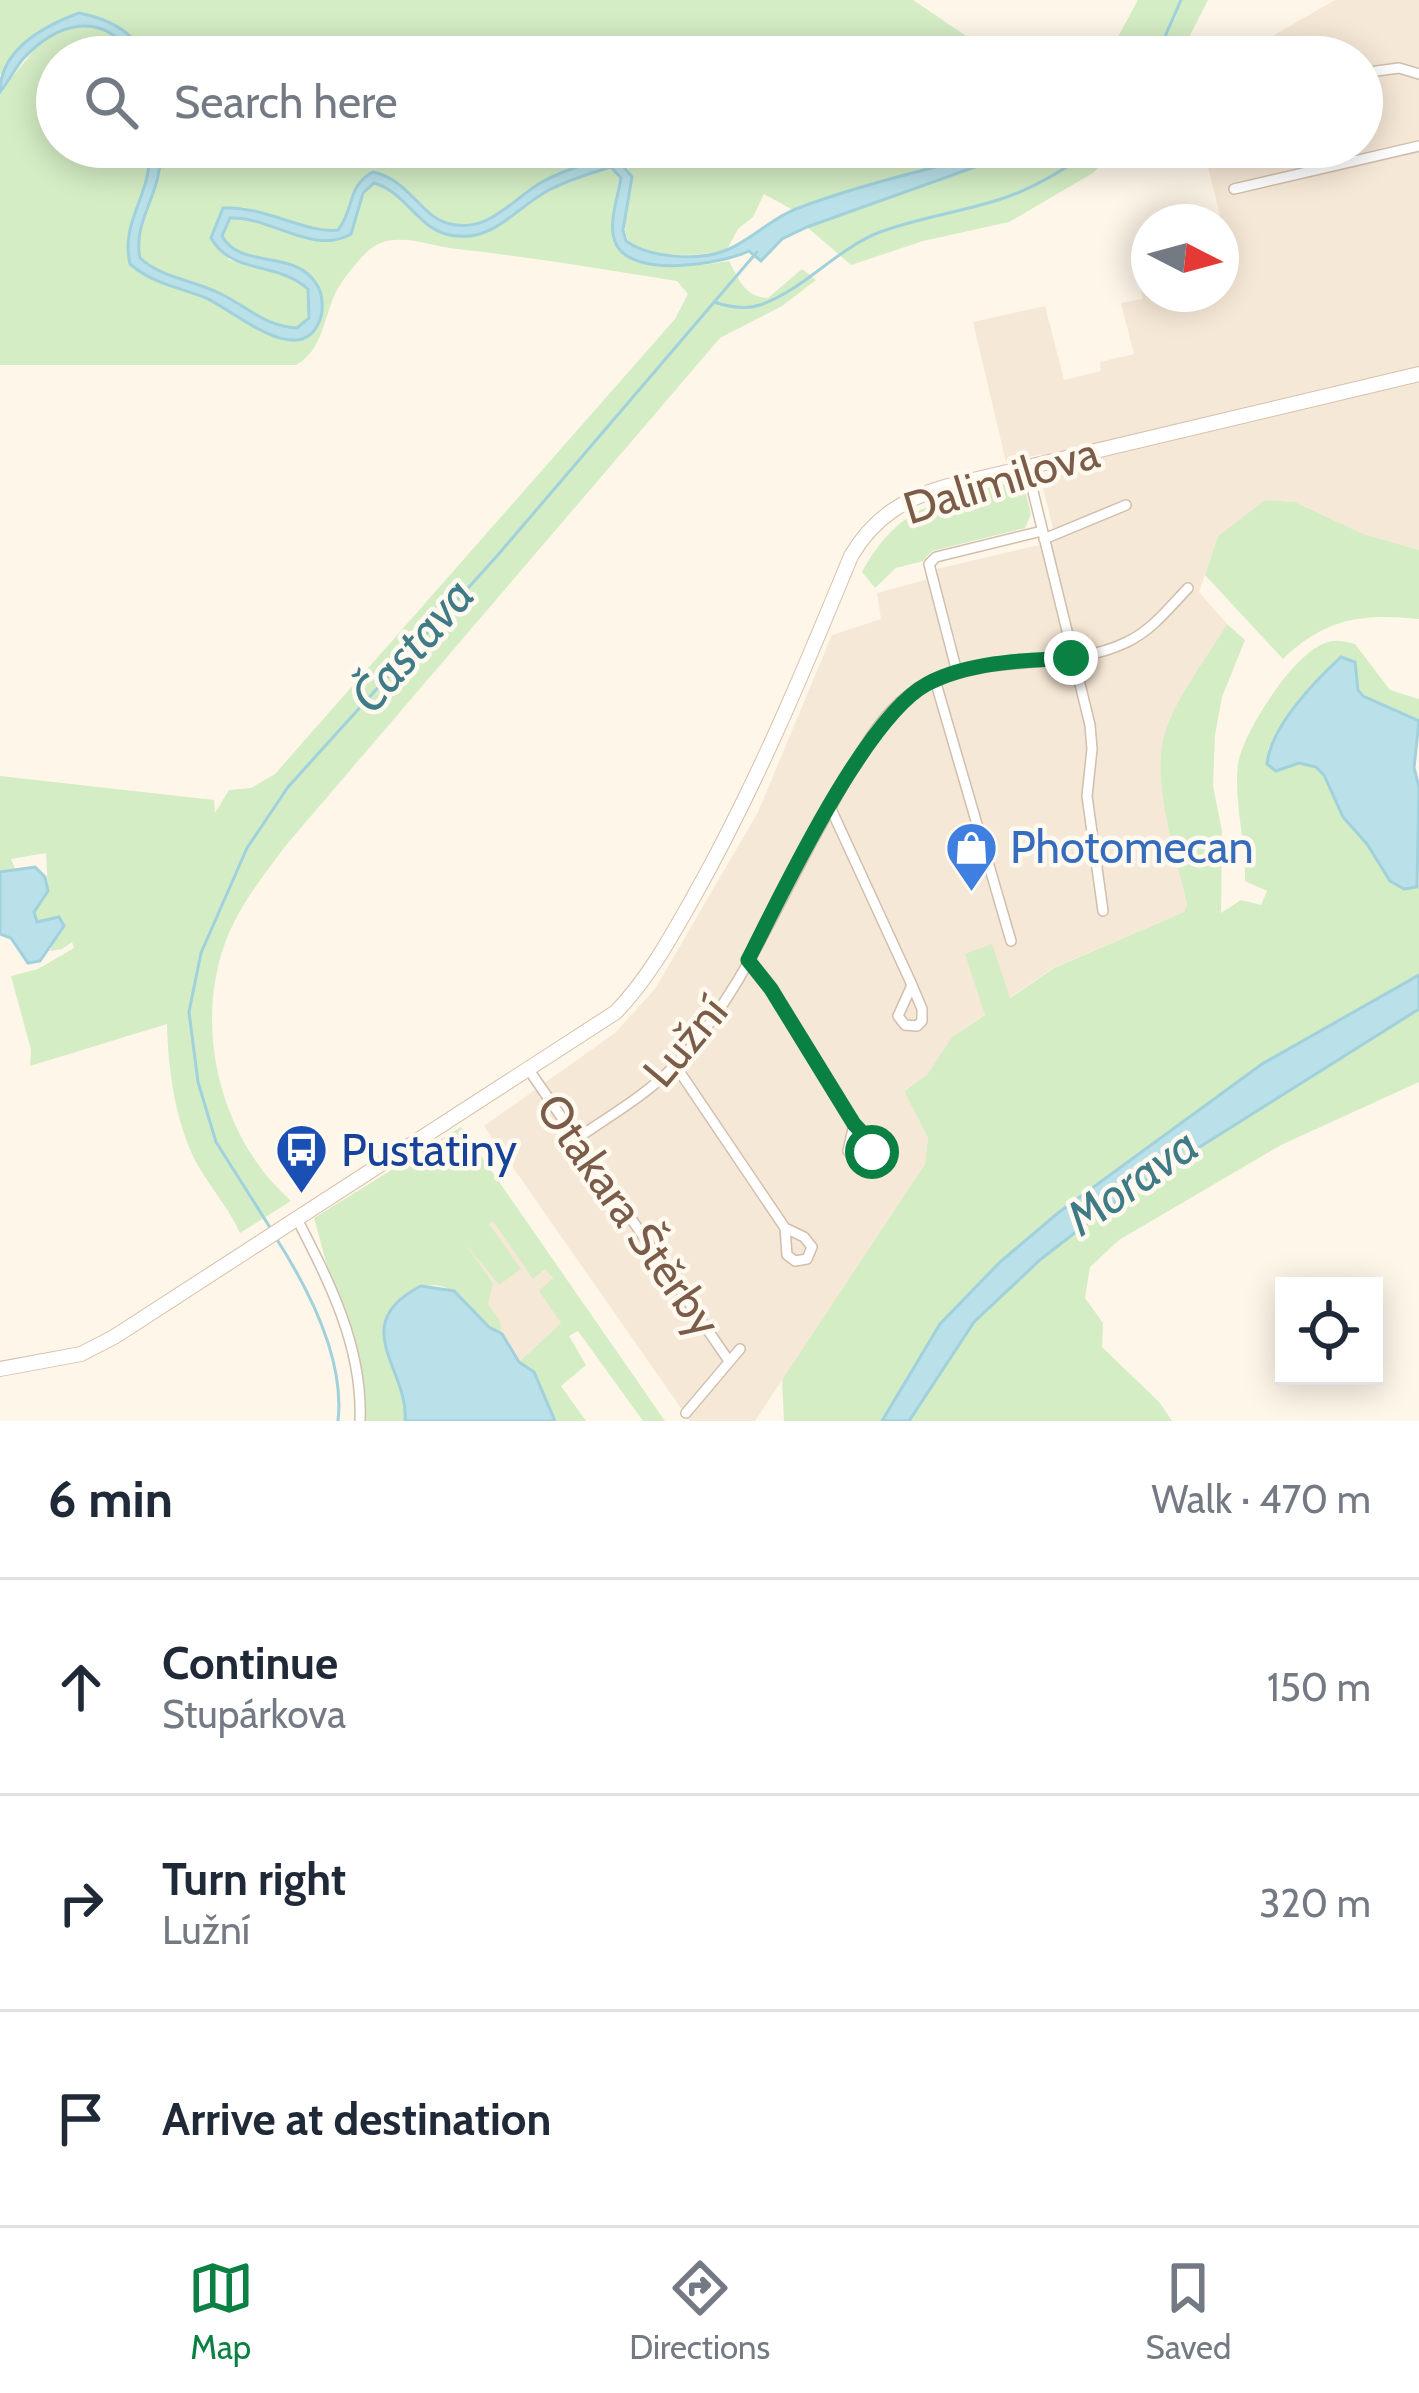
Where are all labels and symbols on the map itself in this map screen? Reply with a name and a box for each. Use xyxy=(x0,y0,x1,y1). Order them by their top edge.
north arrow xyxy=(1131,204,1239,312)
street label: Dalimilova xyxy=(897,425,1106,535)
water label: Častava xyxy=(338,566,486,724)
route end xyxy=(1044,631,1098,685)
shop icon: Photomecan xyxy=(943,819,999,893)
place label: Photomecan xyxy=(1010,820,1254,874)
street label: Lužní xyxy=(632,985,738,1097)
street label: Otakara Štěrby xyxy=(525,1083,733,1347)
water label: Morava xyxy=(1054,1115,1209,1247)
bus stop icon: Pustatiny xyxy=(274,1122,330,1196)
place label: Pustatiny xyxy=(341,1123,517,1177)
route start xyxy=(845,1125,899,1179)

